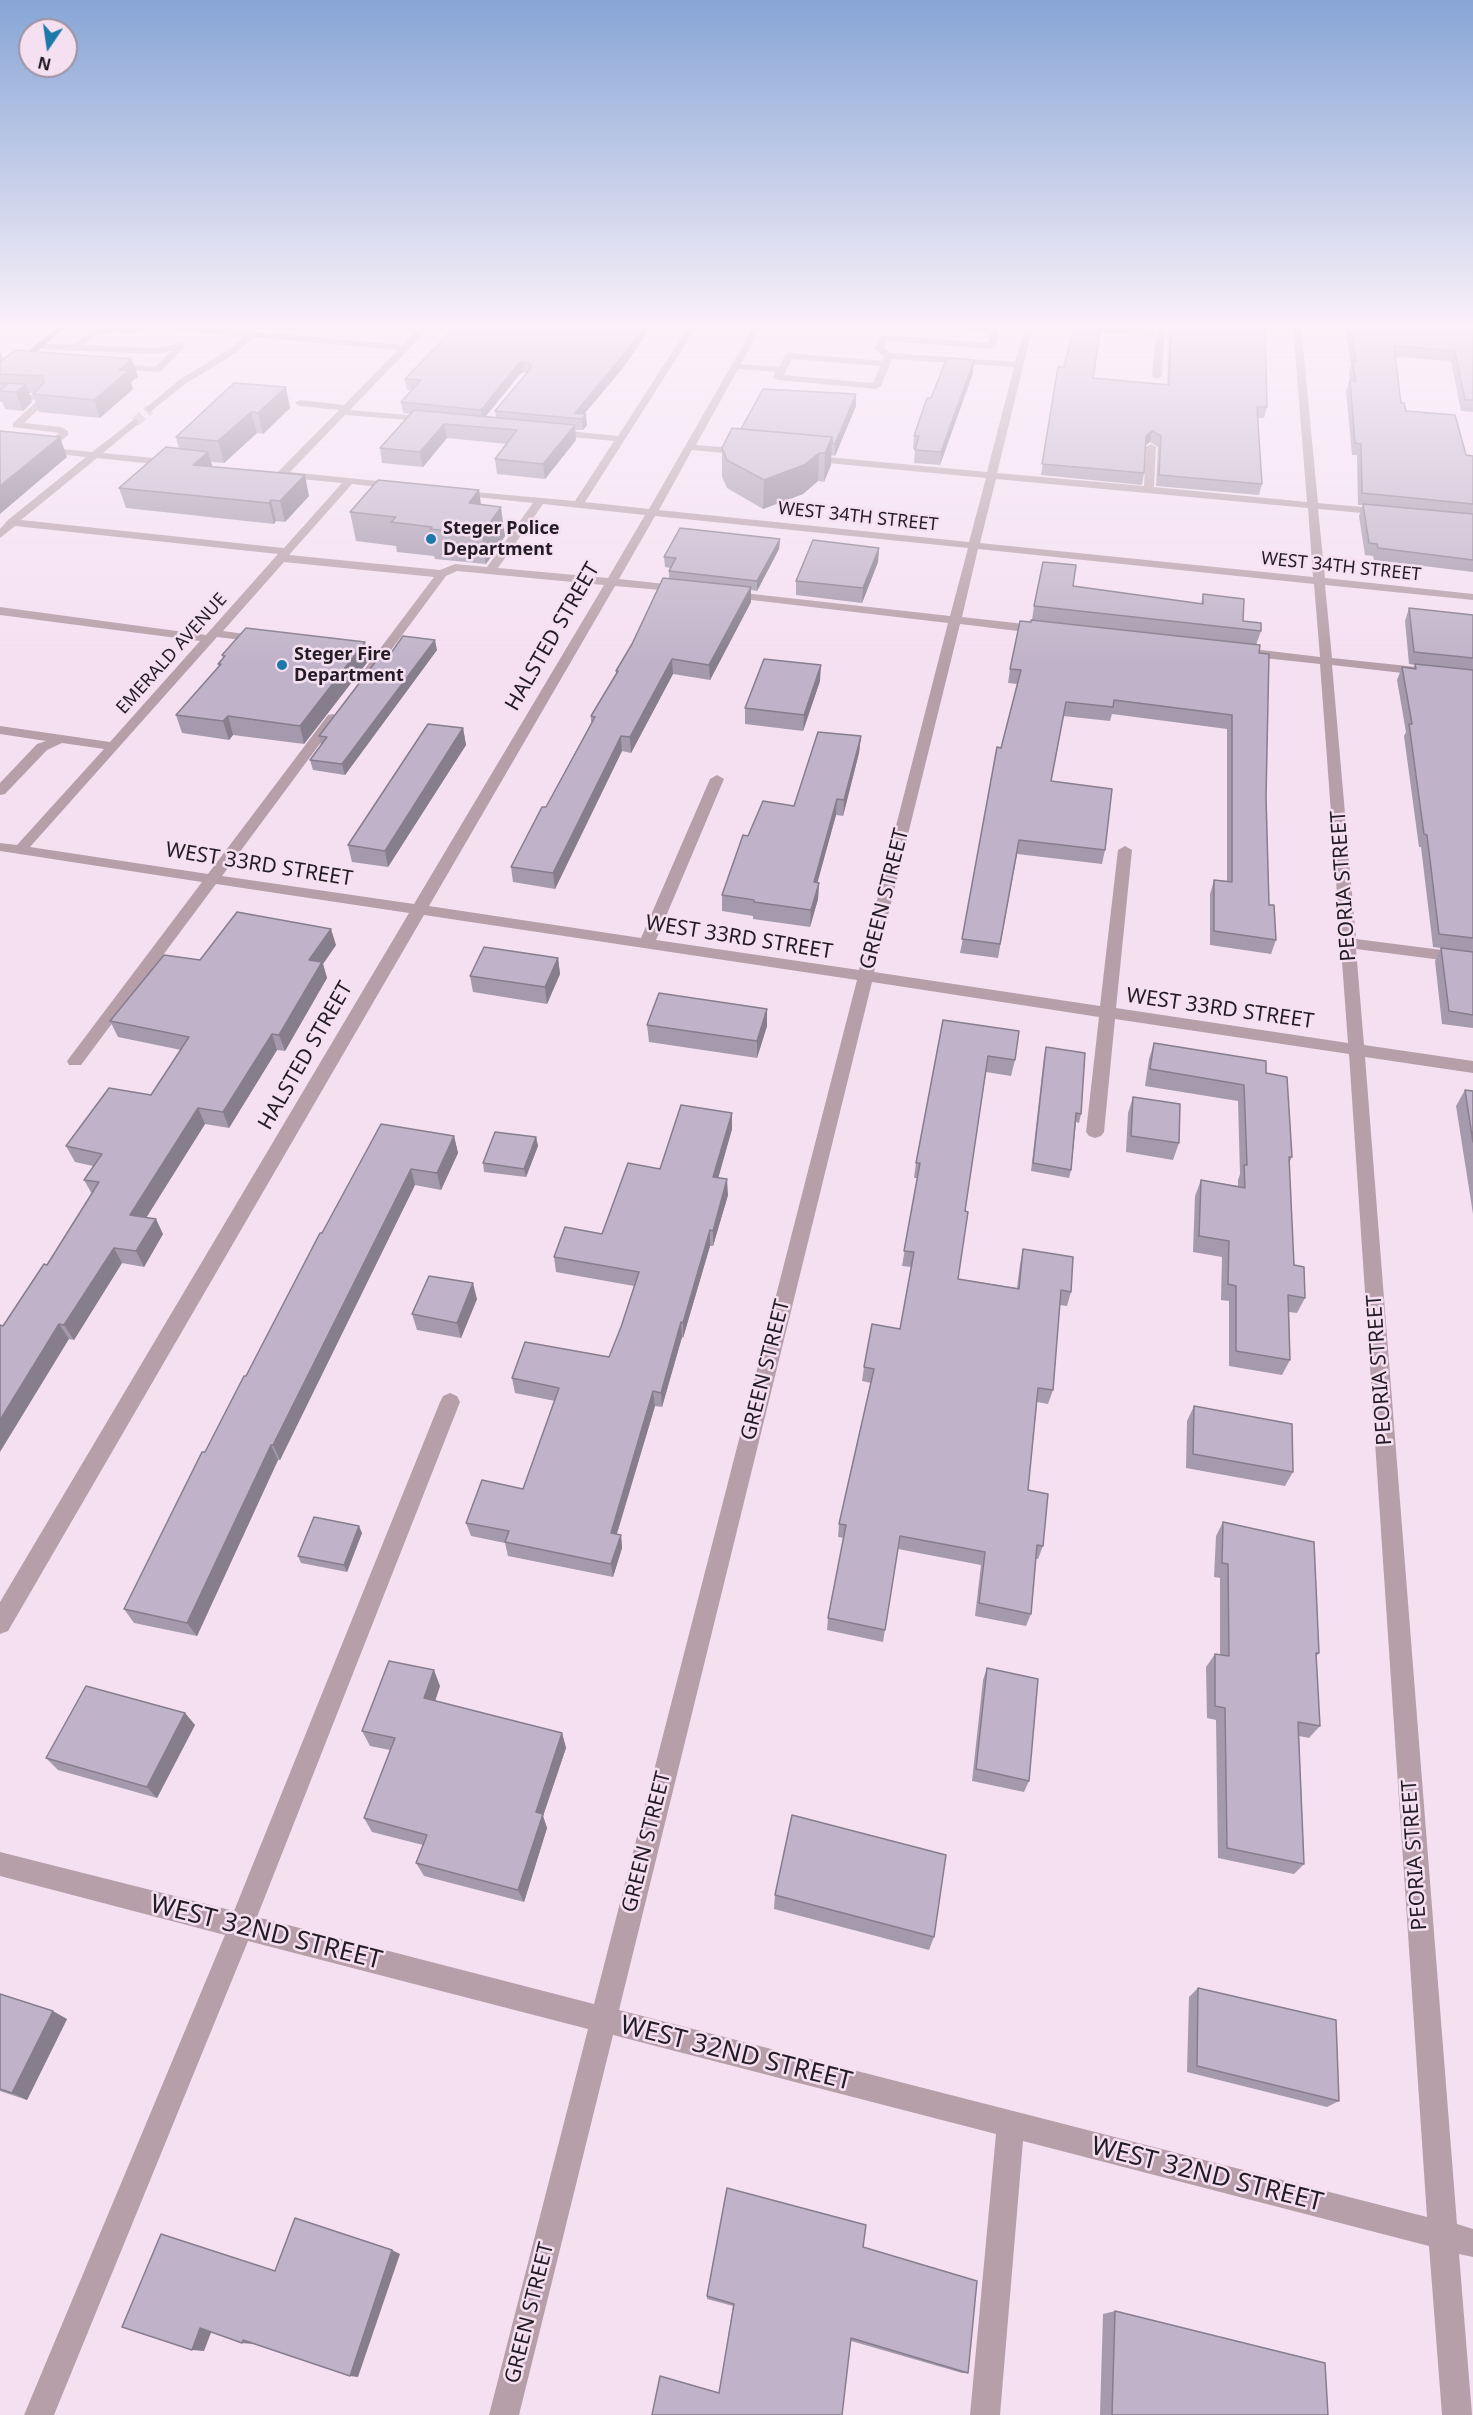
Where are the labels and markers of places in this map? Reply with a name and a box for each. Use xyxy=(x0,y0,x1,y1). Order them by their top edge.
place label: Steger Police Department xyxy=(443,518,560,560)
marker: Steger Police Department xyxy=(424,532,438,546)
place label: Steger Fire Department xyxy=(294,644,404,686)
marker: Steger Fire Department xyxy=(275,658,289,672)

